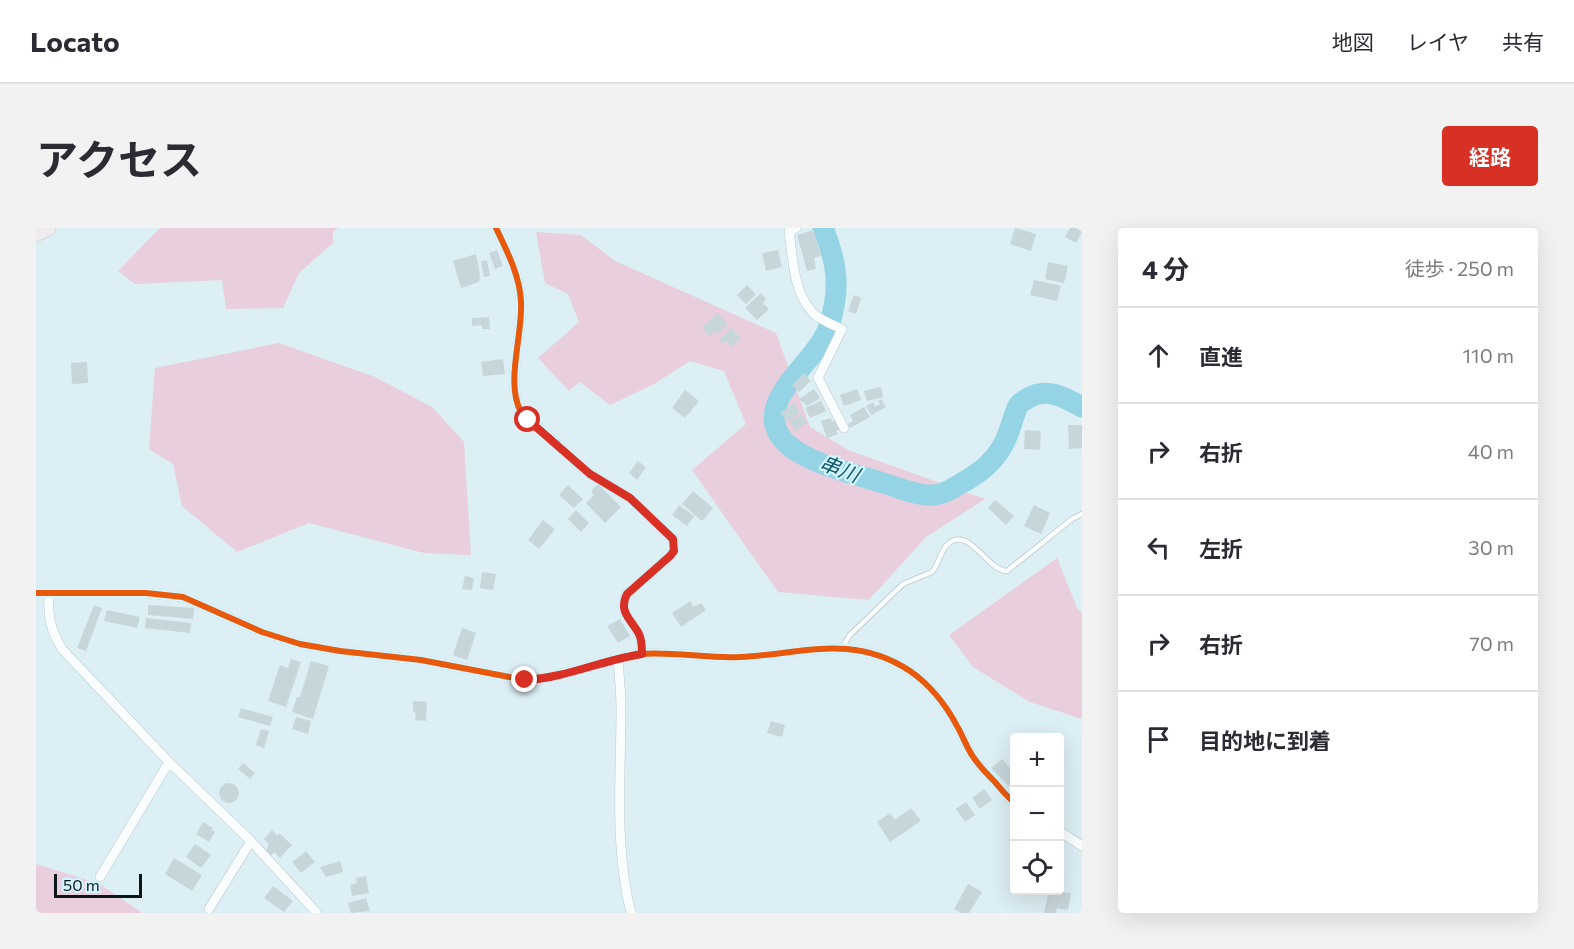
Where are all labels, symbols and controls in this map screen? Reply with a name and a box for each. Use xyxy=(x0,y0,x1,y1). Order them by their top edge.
text: Locato xyxy=(30,24,120,58)
text: 地図 xyxy=(1332,29,1374,54)
text: レイヤ xyxy=(1407,29,1469,54)
text: 共有 xyxy=(1502,29,1544,54)
button: 経路 xyxy=(1442,126,1538,186)
text: アクセス xyxy=(36,132,202,184)
text: 4 分 xyxy=(1142,253,1189,284)
text: 徒歩 · 250 m xyxy=(1405,256,1514,280)
icon: ahead xyxy=(1142,339,1175,372)
text: 直進 xyxy=(1199,343,1243,370)
text: 110 m xyxy=(1463,343,1514,367)
route start xyxy=(514,406,540,432)
icon: right xyxy=(1142,435,1175,468)
text: 右折 xyxy=(1199,439,1243,466)
text: 40 m xyxy=(1468,439,1514,463)
water label: 串川 xyxy=(817,450,865,487)
icon: left xyxy=(1142,531,1175,564)
text: 左折 xyxy=(1199,535,1243,562)
text: 30 m xyxy=(1468,535,1514,559)
icon: right xyxy=(1142,627,1175,660)
text: 右折 xyxy=(1199,631,1243,658)
text: 70 m xyxy=(1469,631,1514,655)
route end xyxy=(511,666,537,692)
icon: arrive xyxy=(1142,723,1175,756)
text: 目的地に到着 xyxy=(1199,727,1331,754)
map controls xyxy=(1010,733,1064,895)
button: + xyxy=(1010,733,1064,787)
button: − xyxy=(1010,787,1064,841)
button: locate xyxy=(1010,841,1064,895)
scale bar xyxy=(54,871,142,898)
text: 50 m xyxy=(63,875,100,894)

